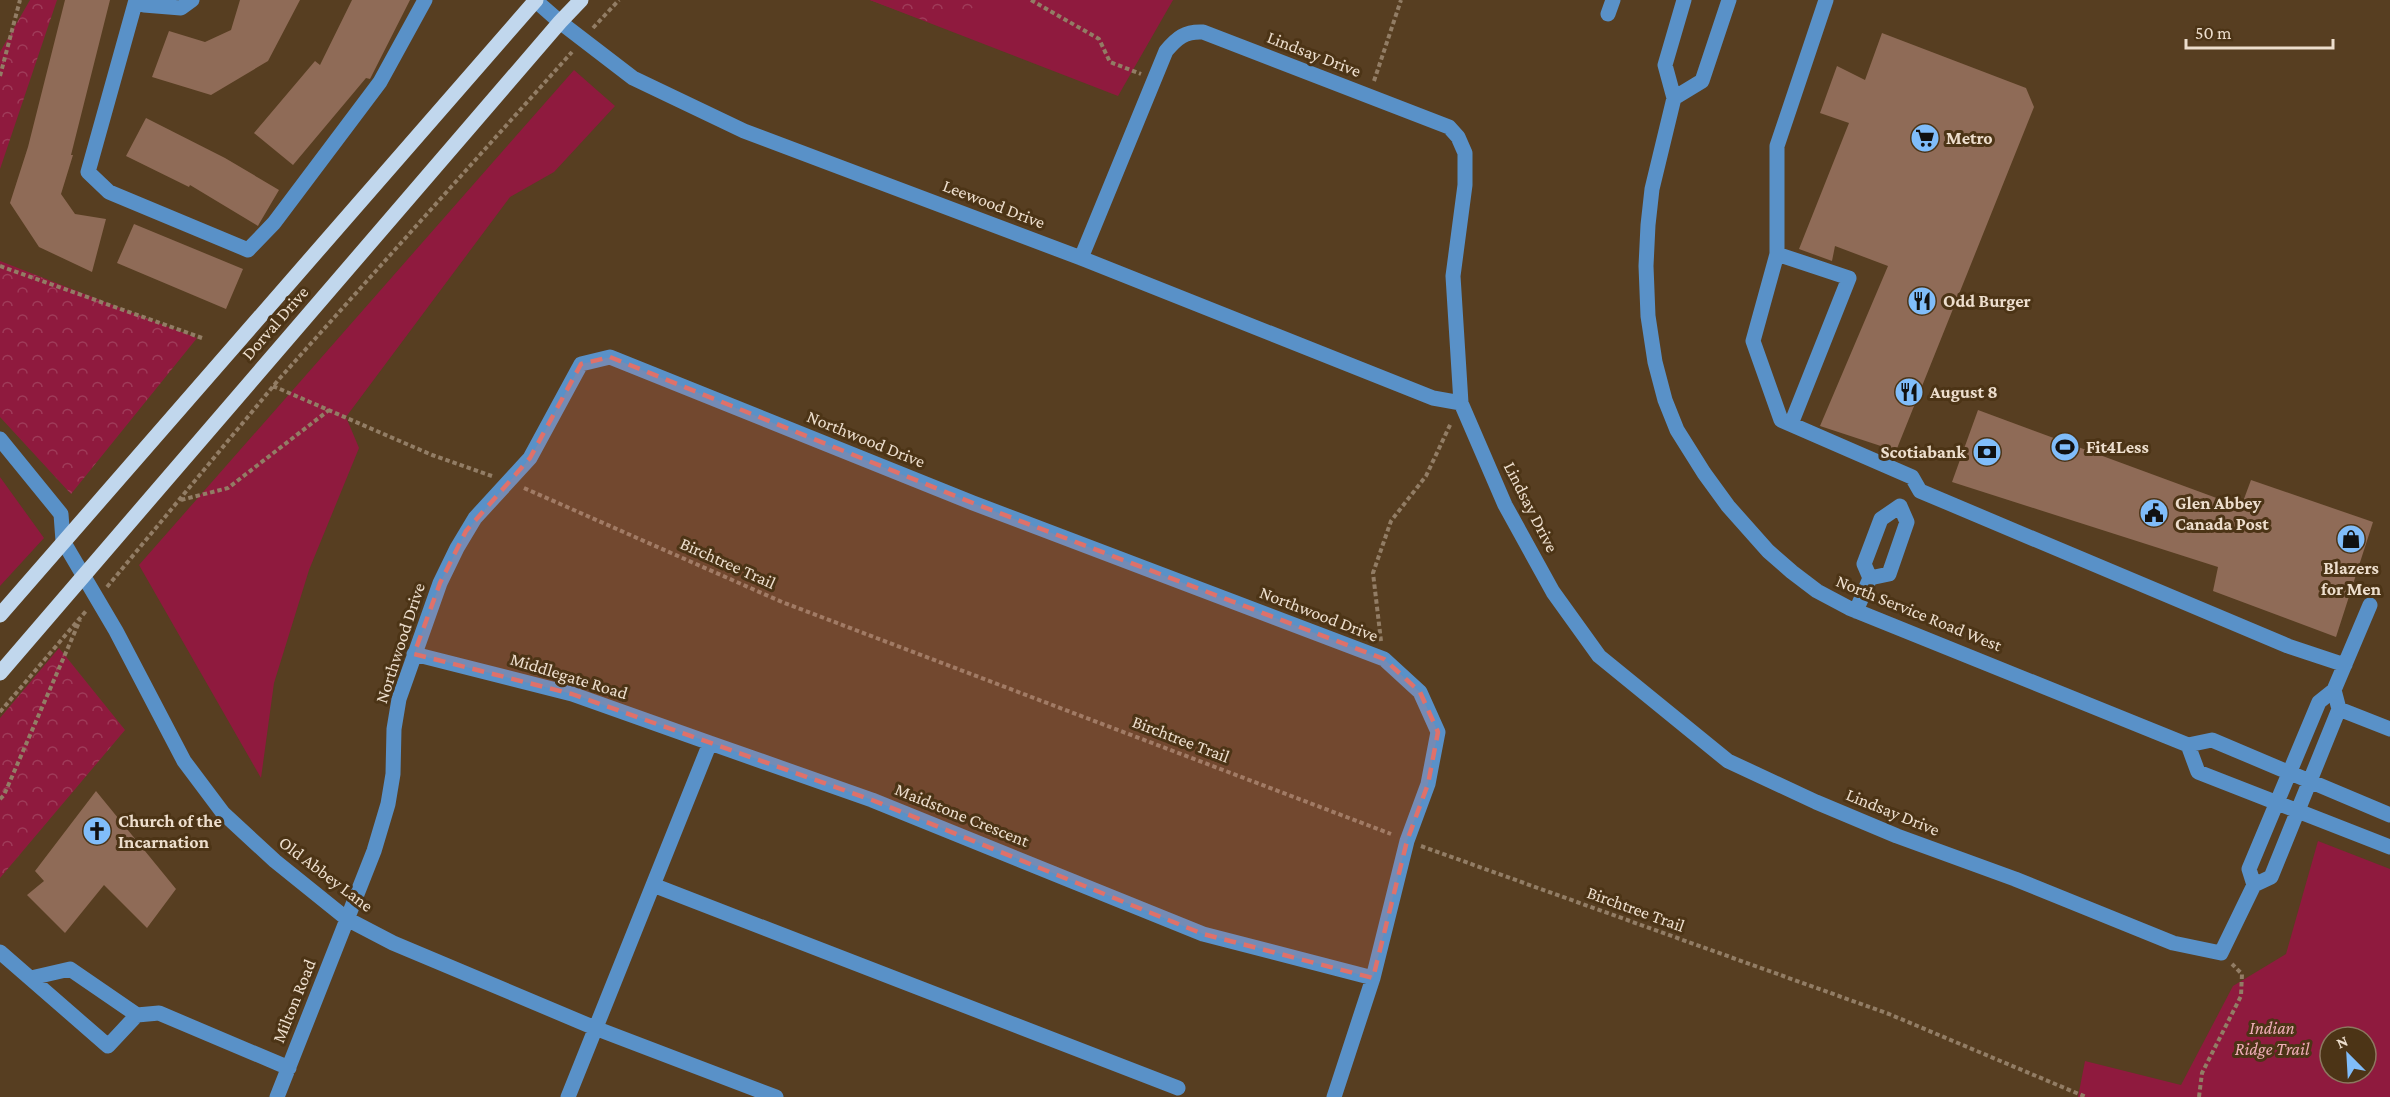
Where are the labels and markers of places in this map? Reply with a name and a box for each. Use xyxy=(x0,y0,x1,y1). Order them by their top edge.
supermarket icon: Metro xyxy=(1909,122,1941,154)
place label: Metro xyxy=(1946,128,1993,148)
restaurant icon: Odd Burger xyxy=(1906,285,1938,317)
place label: Odd Burger xyxy=(1943,291,2031,311)
restaurant icon: August 8 xyxy=(1893,376,1925,408)
place label: August 8 xyxy=(1929,382,1998,402)
sports icon: Fit4Less xyxy=(2049,431,2081,463)
bank icon: Scotiabank xyxy=(1971,436,2003,468)
place label: Fit4Less xyxy=(2086,437,2149,457)
place label: Scotiabank xyxy=(1881,442,1966,462)
place label: Glen Abbey Canada Post xyxy=(2175,493,2269,534)
public building icon: Glen Abbey Canada Post xyxy=(2138,497,2170,529)
shop icon: Blazers for Men xyxy=(2335,523,2367,555)
place label: Blazers for Men xyxy=(2321,558,2382,599)
place label: Church of the Incarnation xyxy=(118,811,222,852)
church icon: Church of the Incarnation xyxy=(81,815,113,847)

